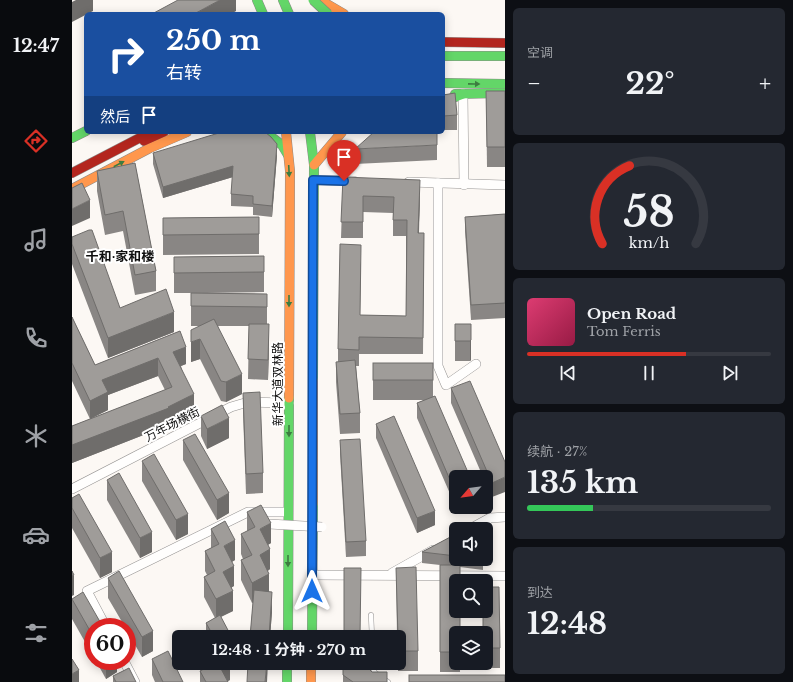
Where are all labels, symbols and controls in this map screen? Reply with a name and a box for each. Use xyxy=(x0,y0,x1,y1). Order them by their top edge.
text: 250 m xyxy=(166,23,260,58)
icon: right xyxy=(100,28,152,80)
text: 12:47 xyxy=(13,35,59,57)
text: 空调 xyxy=(527,44,553,61)
text: 右转 xyxy=(166,62,202,84)
text: 22° xyxy=(625,65,674,102)
text: − xyxy=(527,70,541,97)
text: + xyxy=(759,70,771,97)
one-way arrow xyxy=(468,81,481,87)
icon: arrive xyxy=(138,104,160,126)
text: 然后 xyxy=(100,107,130,126)
icon: directions xyxy=(22,127,50,155)
pin xyxy=(327,140,361,181)
icon: arrive xyxy=(333,146,355,168)
one-way arrow xyxy=(113,161,125,168)
one-way arrow xyxy=(286,165,293,177)
text: 58 xyxy=(623,187,675,238)
icon: music xyxy=(22,226,50,254)
text: km/h xyxy=(629,234,669,252)
district label: 千和·家和楼 xyxy=(86,248,154,265)
one-way arrow xyxy=(286,295,292,308)
text: Open Road xyxy=(587,304,676,323)
text: Tom Ferris xyxy=(587,323,661,340)
icon: phone xyxy=(22,324,50,352)
street label: 新华大道双林路 xyxy=(270,342,285,426)
icon: previous xyxy=(557,362,579,384)
icon: pause xyxy=(638,362,660,384)
icon: next xyxy=(719,362,741,384)
street label: 万年场横街 xyxy=(142,404,202,444)
icon: climate xyxy=(22,422,50,450)
one-way arrow xyxy=(286,425,292,438)
text: 续航 · 27% xyxy=(527,443,587,460)
text: 135 km xyxy=(527,464,638,501)
north arrow xyxy=(449,470,493,514)
map controls xyxy=(449,470,493,670)
icon: car xyxy=(22,521,50,549)
button: sound xyxy=(449,522,493,566)
one-way arrow xyxy=(285,555,291,568)
position arrow xyxy=(291,570,333,612)
button: search xyxy=(449,574,493,618)
text: 到达 xyxy=(527,584,553,601)
text: 12:48 xyxy=(527,605,607,642)
speed limit sign: 60 xyxy=(84,618,136,670)
icon: filters xyxy=(22,619,50,647)
button: layers xyxy=(449,626,493,670)
text: 12:48 · 1 分钟 · 270 m xyxy=(212,640,366,659)

